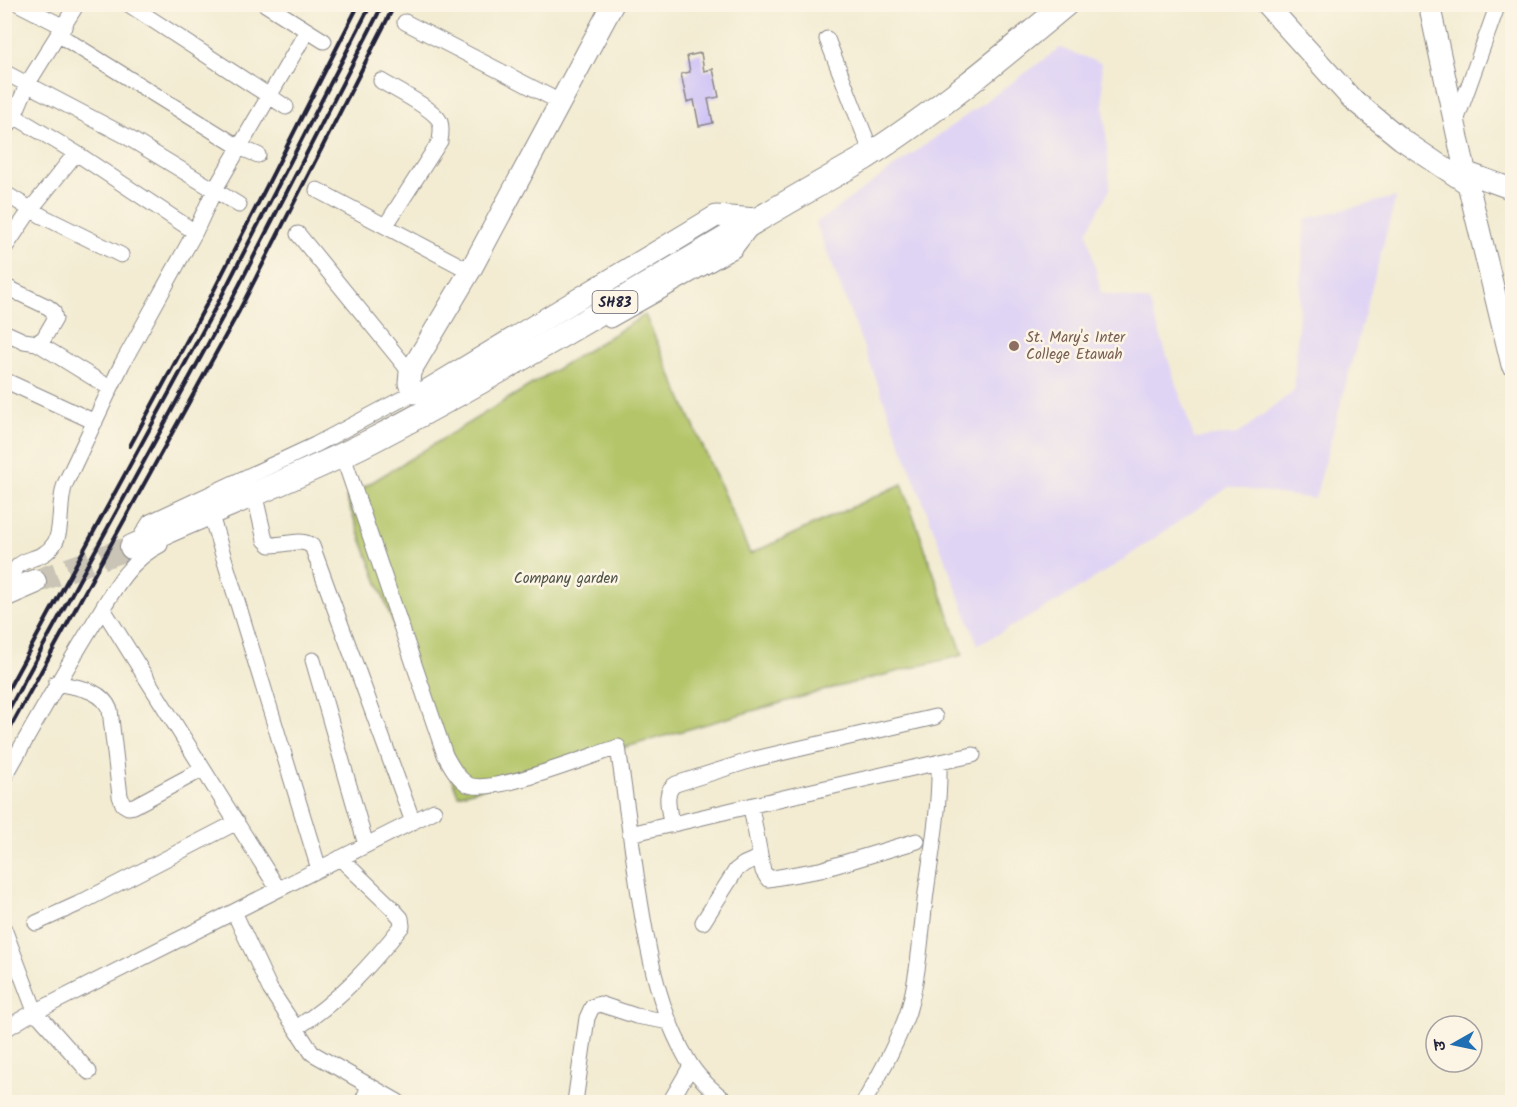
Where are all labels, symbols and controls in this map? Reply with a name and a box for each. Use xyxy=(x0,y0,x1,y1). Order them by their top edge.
road number: SH83 xyxy=(592,291,638,313)
place label: St. Mary's Inter College Etawah xyxy=(1026,326,1126,367)
marker: St. Mary's Inter College Etawah xyxy=(1007,339,1021,353)
park label: Company garden xyxy=(514,567,618,591)
north arrow xyxy=(1424,1014,1484,1074)
text: उ xyxy=(1427,1036,1454,1053)

